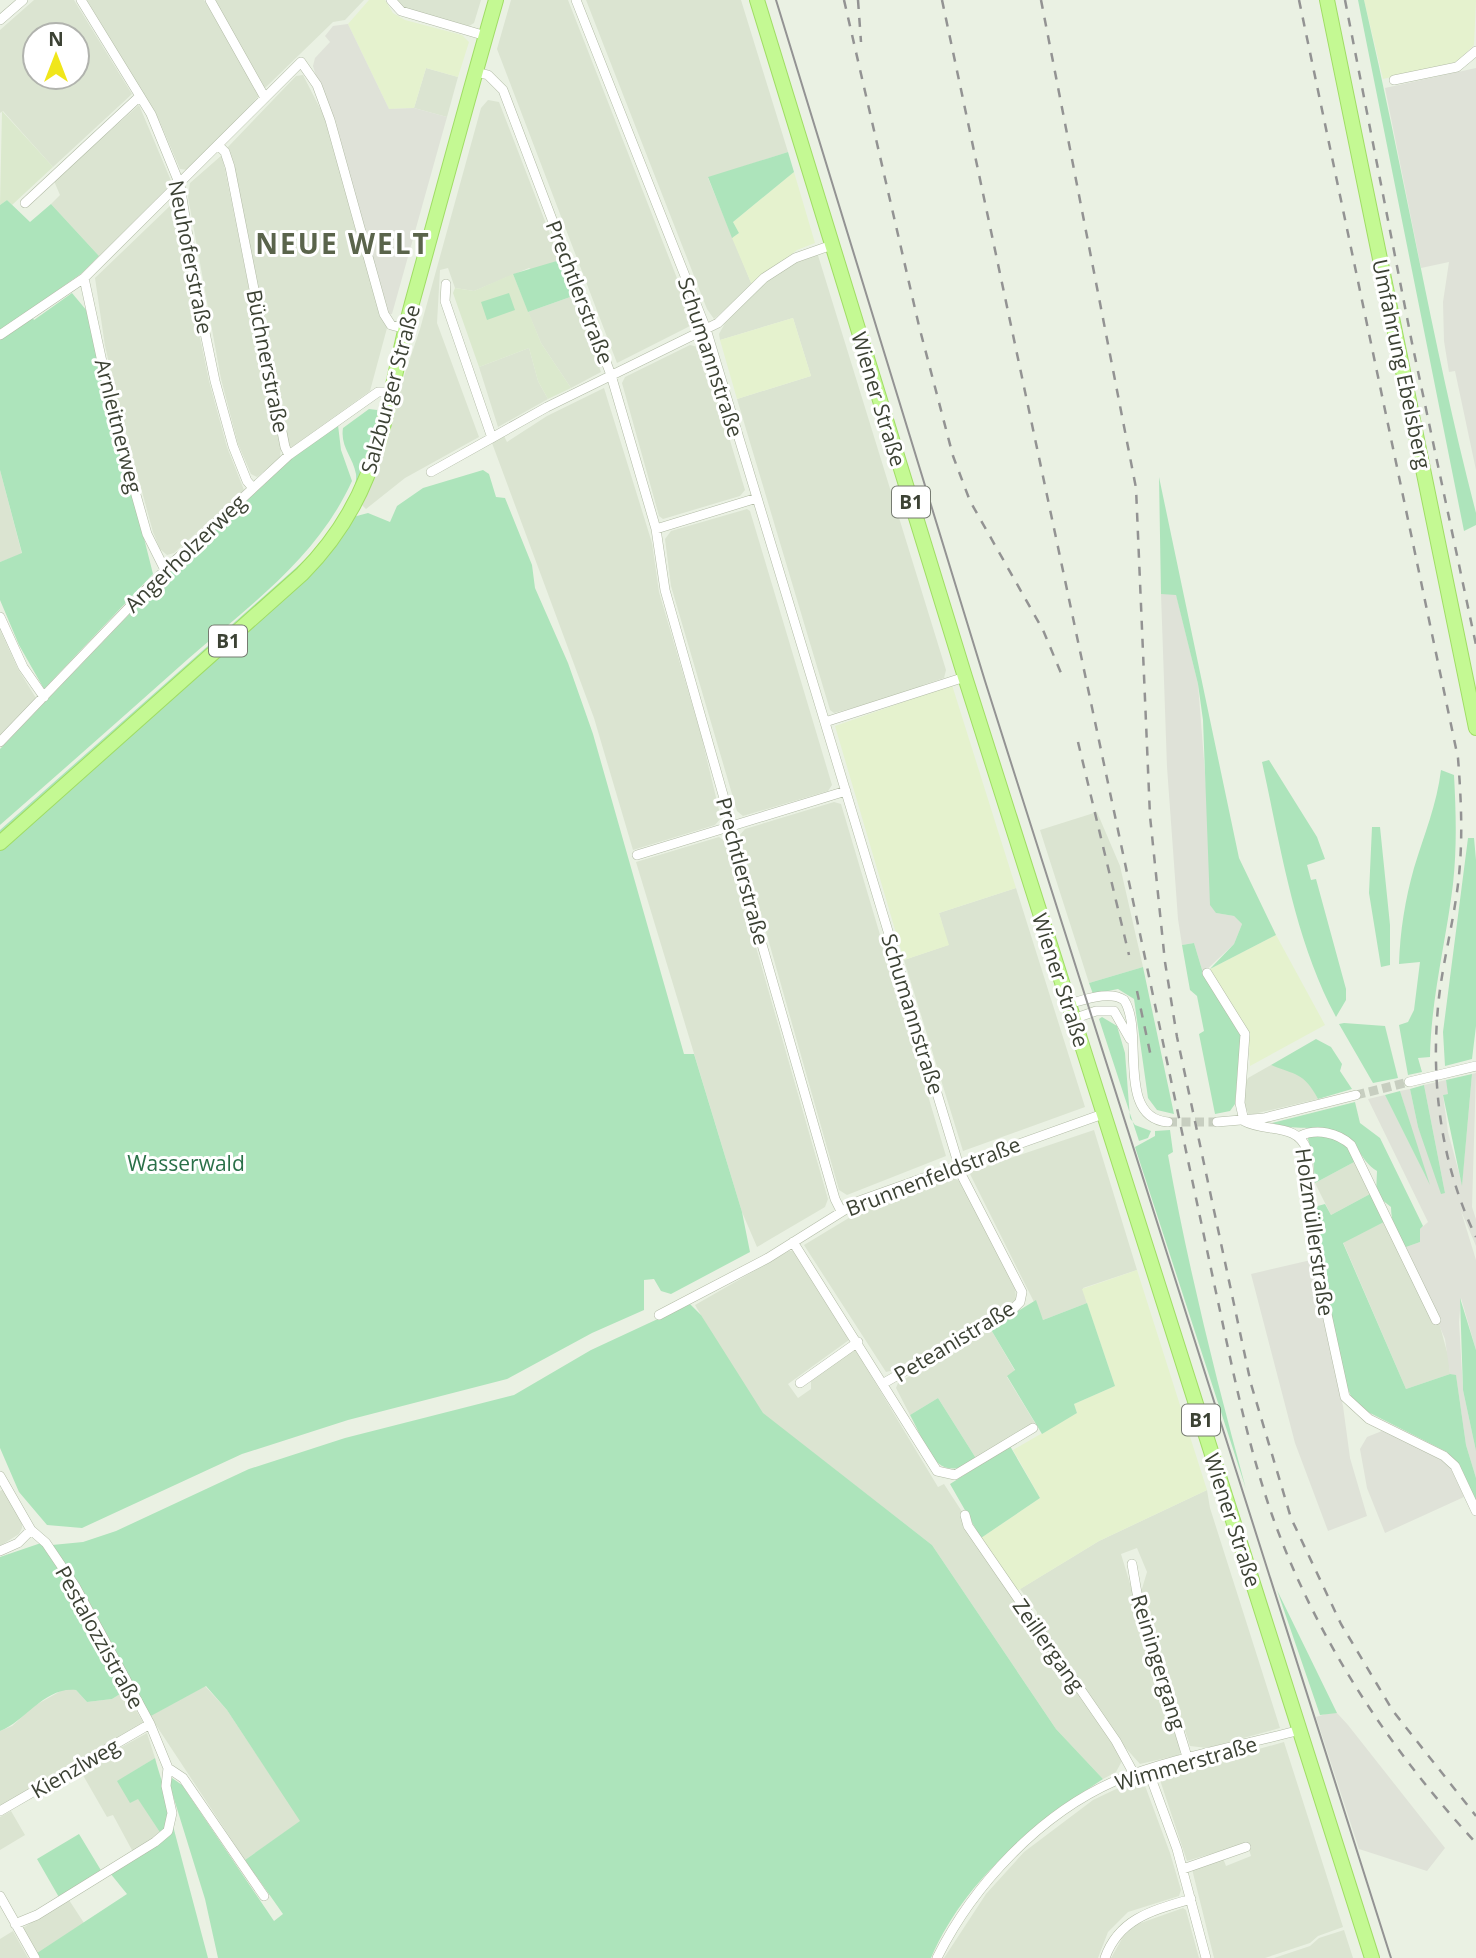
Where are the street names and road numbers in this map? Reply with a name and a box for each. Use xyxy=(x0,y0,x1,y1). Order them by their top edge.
street label: Neuhoferstraße xyxy=(162,178,220,336)
street label: Prechtlerstraße xyxy=(540,216,620,368)
street label: Umfahrung Ebelsberg xyxy=(1366,257,1438,471)
street label: Schumannstraße xyxy=(672,273,750,441)
street label: Büchnerstraße xyxy=(240,287,296,435)
street label: Salzburger Straße xyxy=(354,301,426,477)
street label: Wiener Straße xyxy=(845,328,913,470)
street label: Arnleitnerweg xyxy=(89,356,149,496)
road number: B1 xyxy=(892,486,930,517)
street label: Angerholzerweg xyxy=(118,488,252,618)
road number: B1 xyxy=(209,626,247,656)
street label: Prechtlerstraße xyxy=(710,794,776,948)
street label: Wiener Straße xyxy=(1026,909,1096,1051)
street label: Schumannstraße xyxy=(875,930,951,1098)
street label: Brunnenfeldstraße xyxy=(842,1130,1024,1222)
street label: Holzmüllerstraße xyxy=(1289,1146,1341,1318)
street label: Peteanistraße xyxy=(888,1294,1020,1388)
road number: B1 xyxy=(1182,1404,1220,1436)
street label: Wiener Straße xyxy=(1198,1449,1268,1591)
street label: Pestalozzistraße xyxy=(49,1561,151,1713)
street label: Reiningergang xyxy=(1125,1591,1193,1733)
street label: Zeillergang xyxy=(1007,1593,1091,1697)
street label: Wimmerstraße xyxy=(1112,1729,1260,1797)
street label: Kienzlweg xyxy=(26,1732,124,1804)

